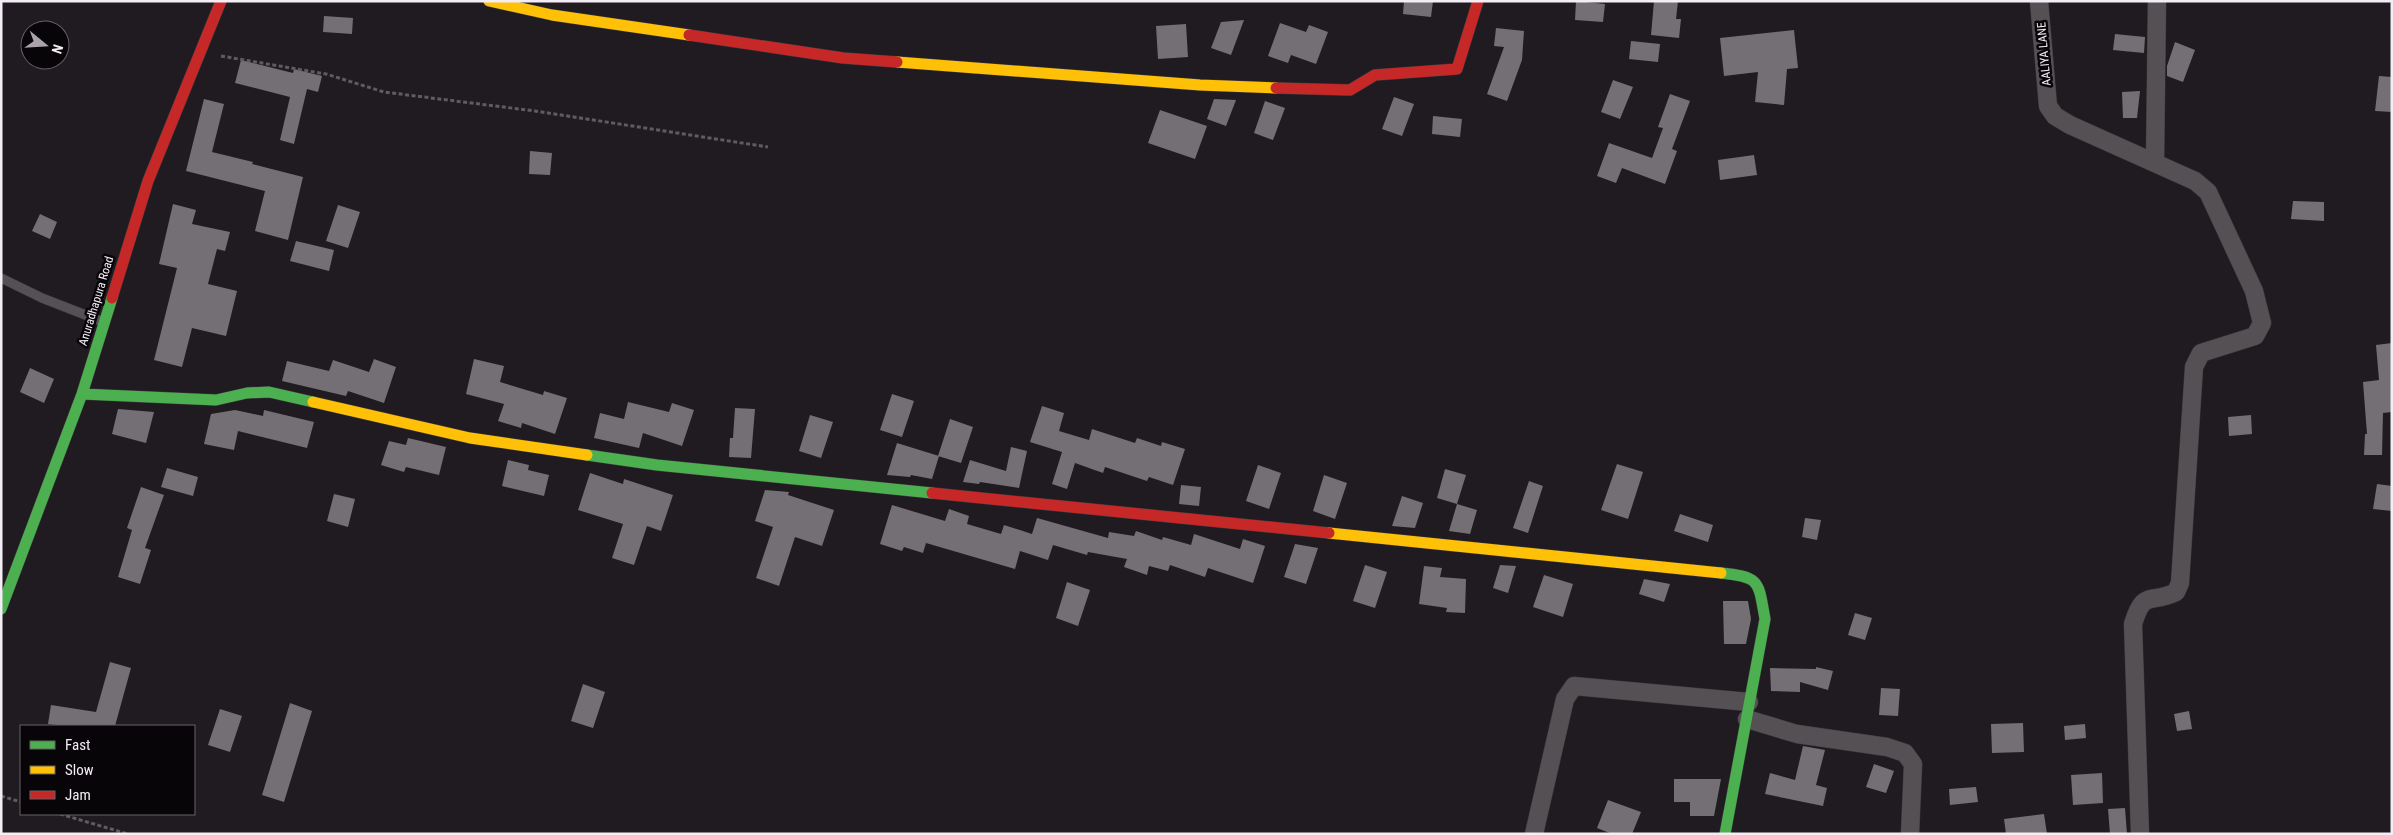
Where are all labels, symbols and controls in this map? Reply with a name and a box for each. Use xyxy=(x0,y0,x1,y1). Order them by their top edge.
north arrow xyxy=(20,20,70,70)
street label: AALIYA LANE xyxy=(2034,22,2054,86)
text: N xyxy=(48,42,66,56)
street label: Anuradhapura Road xyxy=(76,254,116,347)
legend xyxy=(20,725,195,815)
text: Fast xyxy=(65,736,90,754)
text: Slow xyxy=(65,761,94,779)
text: Jam xyxy=(65,786,91,804)

